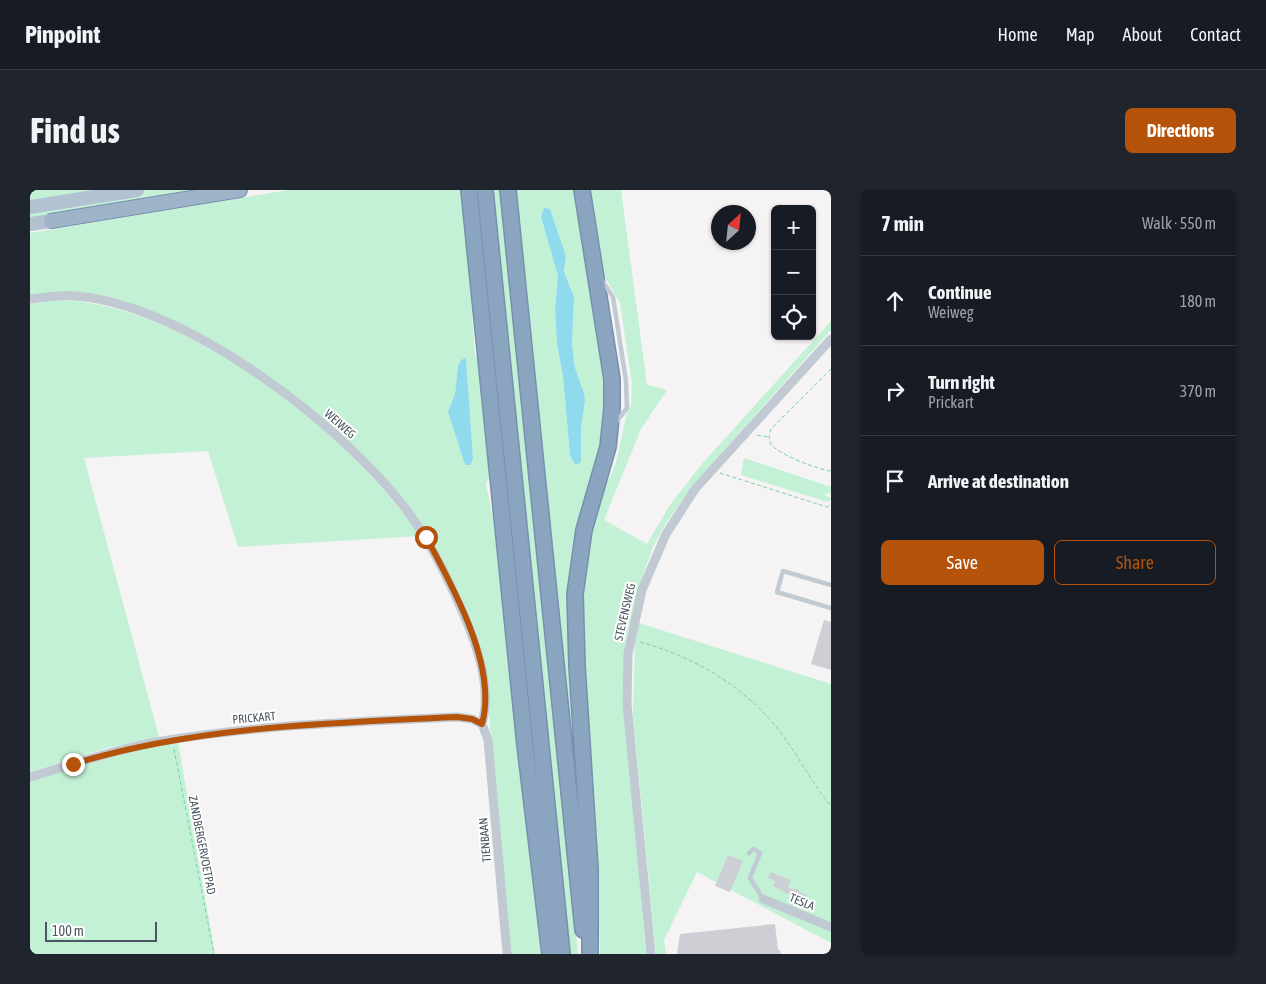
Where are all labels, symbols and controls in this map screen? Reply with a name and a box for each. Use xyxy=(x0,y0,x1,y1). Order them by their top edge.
text: Pinpoint xyxy=(25,21,100,48)
text: Home xyxy=(998,24,1038,45)
text: Map xyxy=(1066,24,1095,45)
text: About xyxy=(1123,24,1162,45)
text: Contact xyxy=(1190,24,1241,45)
button: Directions xyxy=(1125,108,1236,153)
text: Find us xyxy=(30,110,120,150)
north arrow xyxy=(711,205,756,250)
map controls xyxy=(771,205,816,340)
button: + xyxy=(771,205,816,250)
text: 7 min xyxy=(881,211,924,235)
text: Walk · 550 m xyxy=(1142,214,1216,232)
button: − xyxy=(771,250,816,295)
text: Continue xyxy=(928,281,992,303)
icon: ahead xyxy=(881,287,909,315)
text: 180 m xyxy=(1180,292,1216,310)
button: locate xyxy=(771,295,816,340)
text: Weiweg xyxy=(928,303,974,321)
text: Turn right xyxy=(928,371,995,393)
icon: right xyxy=(881,377,909,405)
text: 370 m xyxy=(1180,382,1216,400)
text: Prickart xyxy=(928,393,974,411)
street label: WEIWEG xyxy=(321,407,359,441)
icon: arrive xyxy=(881,467,909,495)
text: Arrive at destination xyxy=(928,470,1069,492)
route start xyxy=(415,526,438,549)
button: Save xyxy=(881,540,1044,585)
button: Share xyxy=(1054,540,1216,585)
street label: STEVENSWEG xyxy=(612,582,638,642)
street label: PRICKART xyxy=(232,709,277,727)
route end xyxy=(62,753,85,776)
street label: ZANDBERGERVOETPAD xyxy=(186,794,218,896)
street label: TIENBAAN xyxy=(476,817,494,863)
street label: TESLA xyxy=(787,891,817,913)
scale bar xyxy=(45,919,158,942)
text: 100 m xyxy=(52,923,84,939)

